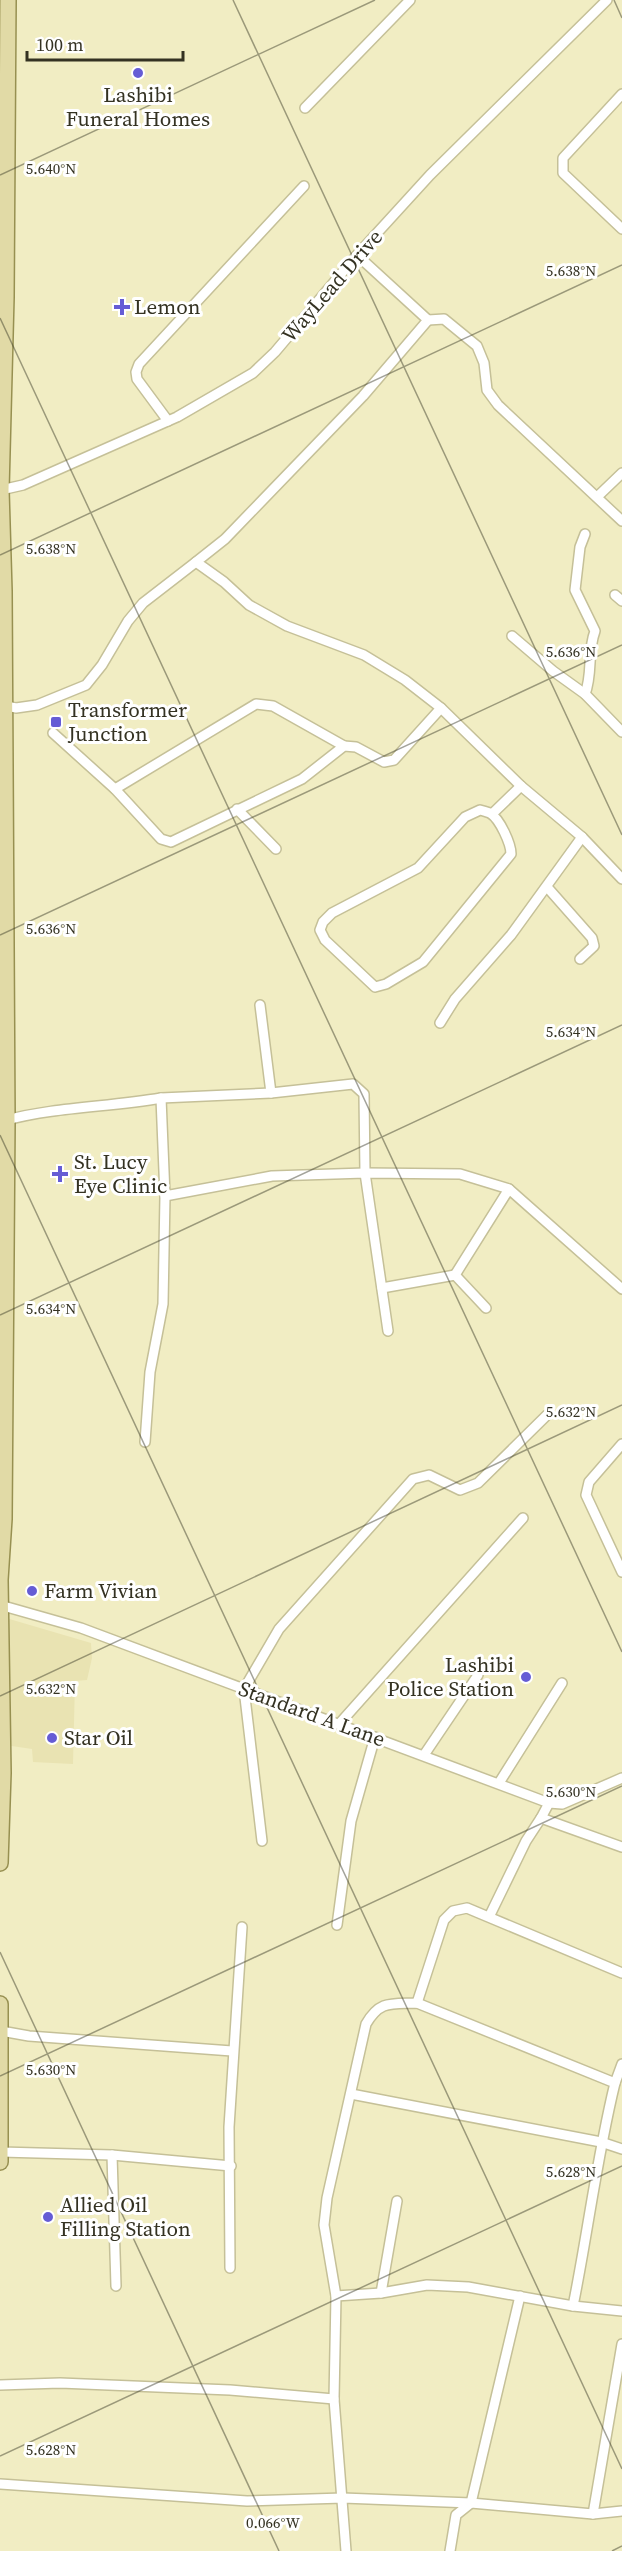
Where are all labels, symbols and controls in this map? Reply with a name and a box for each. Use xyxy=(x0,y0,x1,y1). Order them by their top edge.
scale bar xyxy=(27,24,183,62)
text: 100 m xyxy=(36,32,83,57)
marker: Lashibi Funeral Homes xyxy=(131,66,145,80)
place label: Lashibi Funeral Homes xyxy=(66,80,210,133)
text: 5.640°N xyxy=(26,158,76,179)
street label: WayLead Drive xyxy=(275,223,389,348)
text: 5.638°N xyxy=(546,260,596,281)
place label: Lemon xyxy=(134,292,201,321)
marker: Lemon xyxy=(115,300,129,314)
text: 5.638°N xyxy=(26,538,76,559)
text: 5.636°N xyxy=(546,641,596,662)
place label: Transformer Junction xyxy=(67,695,187,748)
marker: Transformer Junction xyxy=(49,715,63,729)
text: 5.636°N xyxy=(26,918,76,939)
text: 5.634°N xyxy=(546,1021,596,1042)
place label: St. Lucy Eye Clinic xyxy=(74,1147,167,1200)
marker: St. Lucy Eye Clinic xyxy=(51,1165,69,1183)
text: 5.634°N xyxy=(26,1298,76,1319)
text: 5.632°N xyxy=(546,1401,596,1422)
place label: Farm Vivian xyxy=(44,1576,158,1605)
marker: Farm Vivian xyxy=(25,1584,39,1598)
place label: Lashibi Police Station xyxy=(387,1650,514,1703)
marker: Lashibi Police Station xyxy=(519,1670,533,1684)
street label: Standard A Lane xyxy=(235,1674,389,1753)
text: 5.632°N xyxy=(26,1678,76,1699)
place label: Star Oil xyxy=(64,1723,133,1752)
marker: Star Oil xyxy=(45,1731,59,1745)
text: 5.630°N xyxy=(546,1781,596,1802)
text: 5.630°N xyxy=(26,2059,76,2080)
text: 5.628°N xyxy=(546,2161,596,2182)
place label: Allied Oil Filling Station xyxy=(60,2190,191,2243)
marker: Allied Oil Filling Station xyxy=(41,2210,55,2224)
text: 5.628°N xyxy=(26,2439,76,2460)
text: 0.066°W xyxy=(246,2512,300,2533)

